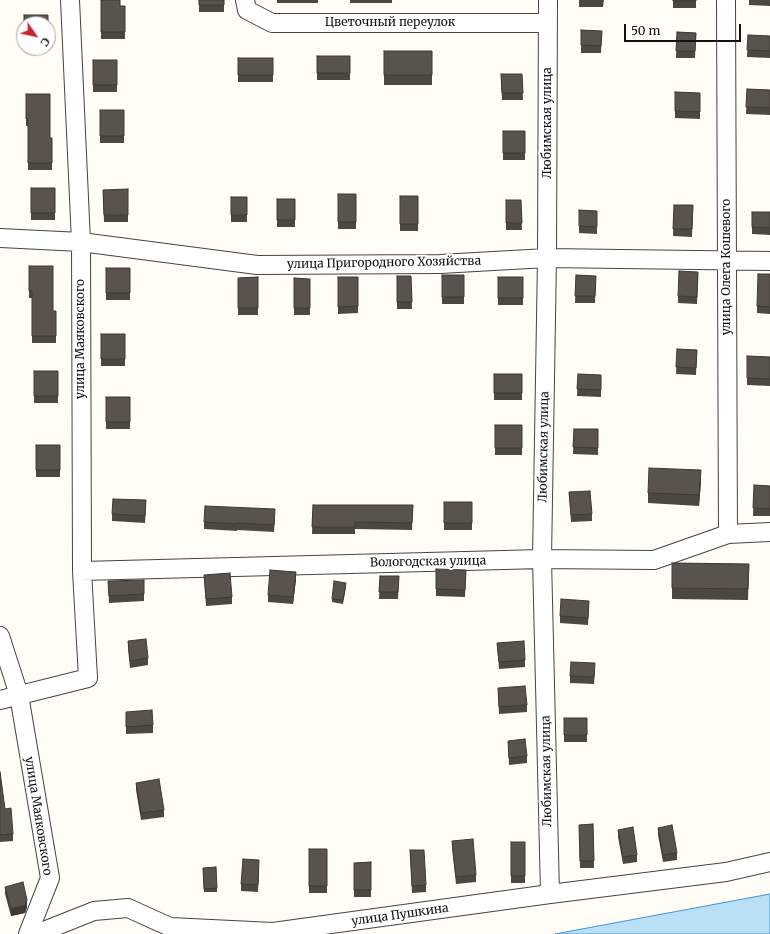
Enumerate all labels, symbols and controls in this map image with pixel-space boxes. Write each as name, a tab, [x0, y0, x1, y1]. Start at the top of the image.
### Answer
north arrow	[16, 16, 56, 56]
street label: Цветочный переулок	[325, 16, 455, 30]
scale bar	[626, 16, 743, 42]
text: 50 m	[631, 23, 660, 38]
text: С	[37, 35, 53, 49]
street label: Любимская улица	[541, 67, 555, 179]
street label: улица Олега Кошевого	[720, 199, 734, 335]
street label: улица Пригородного Хозяйства	[287, 254, 481, 272]
street label: улица Маяковского	[74, 279, 88, 399]
street label: Любимская улица	[536, 391, 552, 503]
street label: Вологодская улица	[370, 554, 486, 570]
street label: Любимская улица	[539, 715, 555, 827]
street label: улица Маяковского	[21, 756, 55, 876]
street label: улица Пушкина	[351, 901, 449, 929]

